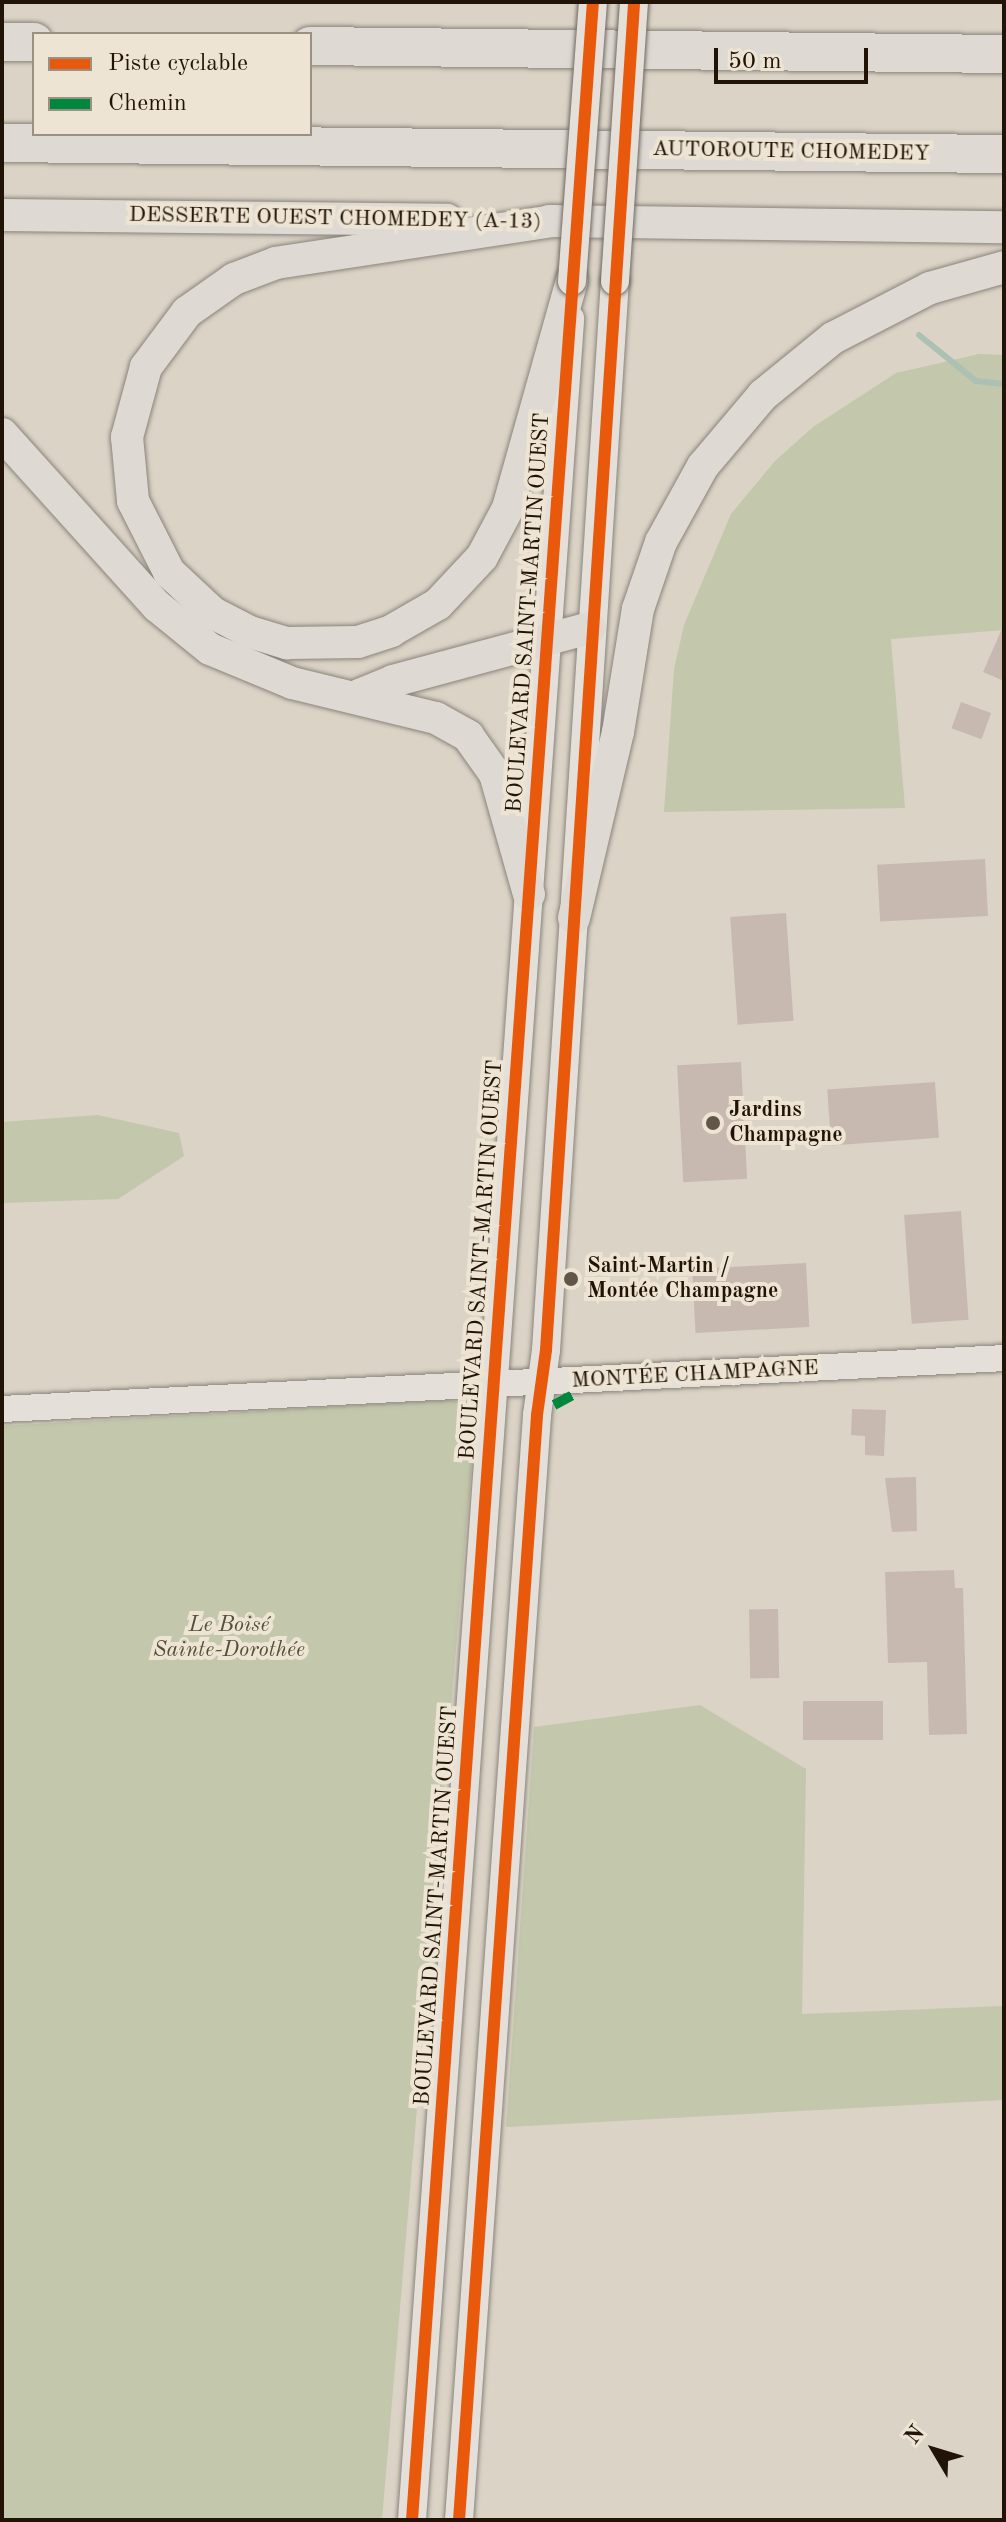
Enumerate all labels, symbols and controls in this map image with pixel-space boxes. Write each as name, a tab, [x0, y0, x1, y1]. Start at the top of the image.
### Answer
legend	[32, 32, 312, 136]
scale bar	[718, 32, 872, 82]
text: 50 m	[728, 50, 782, 74]
text: Piste cyclable	[108, 52, 248, 76]
text: Chemin	[108, 92, 187, 116]
street label: AUTOROUTE CHOMEDEY	[652, 136, 930, 168]
street label: DESSERTE OUEST CHOMEDEY (A-13)	[129, 202, 541, 236]
street label: BOULEVARD SAINT-MARTIN OUEST	[502, 412, 556, 814]
street label: BOULEVARD SAINT-MARTIN OUEST	[455, 1059, 509, 1461]
place label: Jardins Champagne	[729, 1097, 843, 1148]
marker: Jardins Champagne	[704, 1114, 722, 1132]
place label: Saint-Martin / Montée Champagne	[587, 1253, 778, 1304]
marker: Saint-Martin / Montée Champagne	[562, 1270, 580, 1288]
street label: MONTÉE CHAMPAGNE	[571, 1355, 819, 1395]
park label: Le Boisé Sainte-Dorothée	[153, 1612, 305, 1664]
street label: BOULEVARD SAINT-MARTIN OUEST	[410, 1705, 464, 2107]
north arrow	[894, 2410, 974, 2490]
text: N	[901, 2422, 929, 2449]

